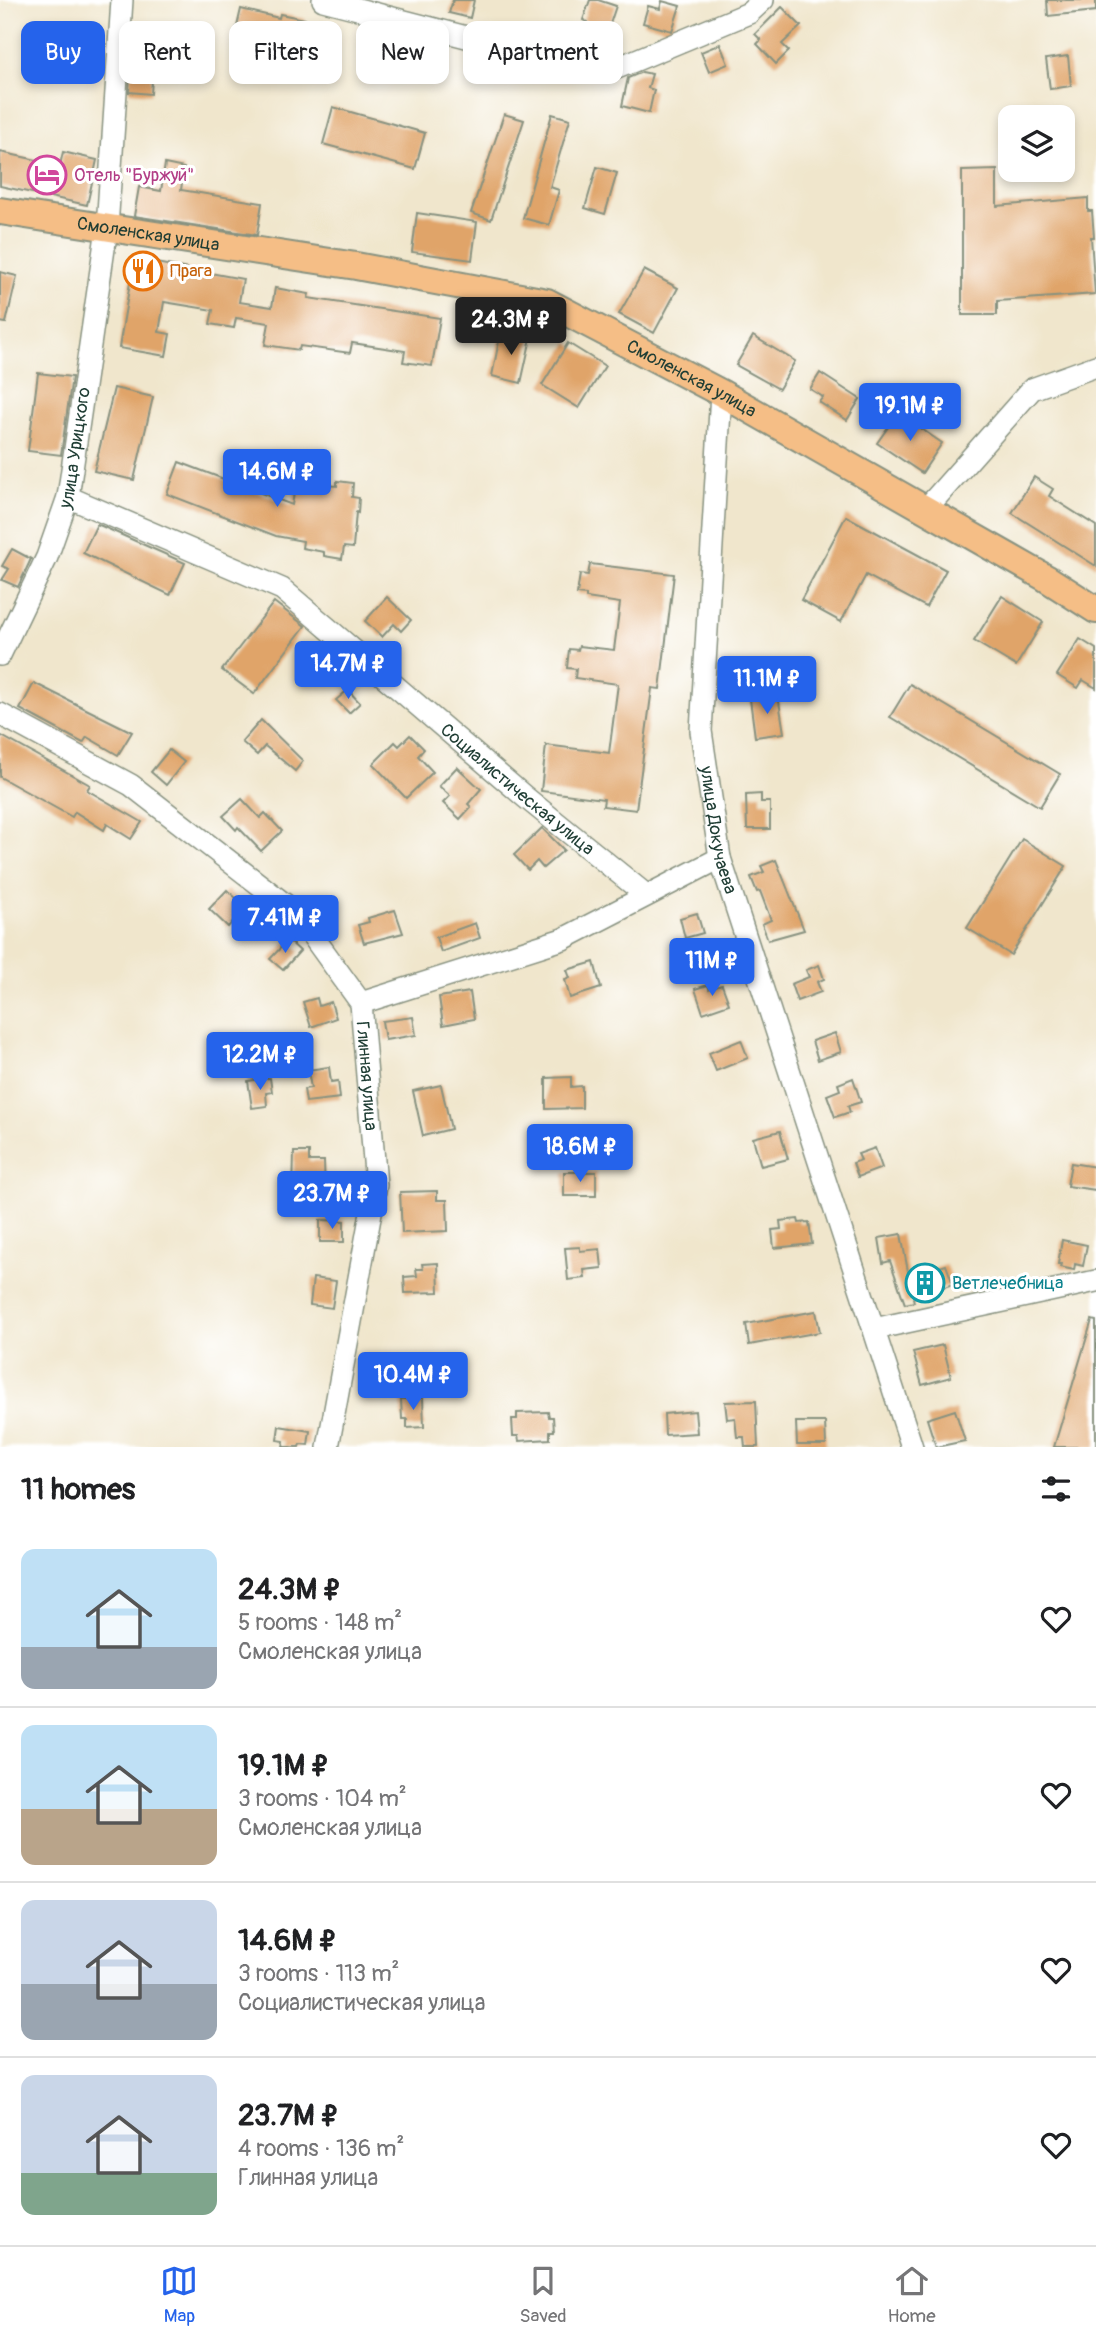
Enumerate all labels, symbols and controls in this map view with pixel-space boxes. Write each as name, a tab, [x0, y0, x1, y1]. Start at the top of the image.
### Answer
chip: Buy	[21, 21, 105, 84]
chip: Rent	[119, 21, 215, 84]
chip: Filters	[229, 21, 342, 84]
chip: New	[356, 21, 449, 84]
chip: Apartment	[463, 21, 623, 84]
map controls	[998, 105, 1075, 182]
button: layers	[998, 105, 1075, 182]
hotel icon: Отель "Буржуй"	[26, 154, 68, 196]
place label: Отель "Буржуй"	[74, 164, 194, 187]
street label: Смоленская улица	[75, 212, 221, 256]
restaurant icon: Прага	[122, 250, 164, 292]
place label: Прага	[170, 260, 212, 283]
pin: 24.3M ₽	[446, 298, 576, 357]
text: 24.3M ₽	[471, 305, 551, 334]
street label: Смоленская улица	[623, 334, 761, 422]
pin: 19.1M ₽	[845, 384, 975, 443]
street label: улица Урицкого	[53, 385, 95, 512]
text: 19.1M ₽	[875, 391, 945, 420]
pin: 14.6M ₽	[212, 449, 342, 509]
text: 14.6M ₽	[239, 457, 315, 486]
pin: 14.7M ₽	[283, 642, 413, 701]
text: 14.7M ₽	[311, 649, 385, 678]
pin: 11.1M ₽	[702, 656, 832, 716]
text: 11.1M ₽	[733, 664, 801, 693]
street label: Социалистическая улица	[436, 718, 599, 860]
street label: улица Докучаева	[695, 763, 742, 897]
pin: 7.41M ₽	[220, 895, 350, 955]
text: 7.41M ₽	[248, 903, 322, 932]
pin: 11M ₽	[663, 939, 761, 998]
text: 11M ₽	[685, 946, 739, 975]
street label: Глинная улица	[351, 1020, 383, 1131]
pin: 12.2M ₽	[195, 1032, 325, 1092]
text: 12.2M ₽	[222, 1040, 298, 1069]
pin: 18.6M ₽	[515, 1124, 645, 1184]
text: 18.6M ₽	[543, 1132, 617, 1161]
pin: 23.7M ₽	[267, 1172, 397, 1231]
text: 23.7M ₽	[293, 1179, 371, 1208]
building icon: Ветлечебница	[904, 1262, 946, 1304]
place label: Ветлечебница	[952, 1272, 1063, 1295]
pin: 10.4M ₽	[348, 1352, 478, 1412]
text: 10.4M ₽	[374, 1360, 452, 1389]
icon: filters	[1037, 1470, 1075, 1508]
text: 11 homes	[21, 1471, 135, 1508]
text: 24.3M ₽	[238, 1571, 342, 1608]
icon: home	[77, 1577, 161, 1661]
icon: heart	[1037, 1600, 1075, 1638]
text: 5 rooms · 148 m²	[238, 1608, 402, 1637]
text: Смоленская улица	[238, 1637, 422, 1666]
text: 19.1M ₽	[238, 1747, 330, 1784]
icon: home	[77, 1753, 161, 1837]
icon: heart	[1037, 1776, 1075, 1814]
text: 3 rooms · 104 m²	[238, 1784, 407, 1813]
text: Смоленская улица	[238, 1813, 422, 1842]
text: 14.6M ₽	[238, 1922, 337, 1959]
icon: home	[77, 1928, 161, 2012]
icon: heart	[1037, 1951, 1075, 1989]
text: 3 rooms · 113 m²	[238, 1959, 399, 1988]
text: Социалистическая улица	[238, 1988, 485, 2017]
text: 23.7M ₽	[238, 2097, 339, 2134]
icon: home	[77, 2103, 161, 2187]
icon: heart	[1037, 2126, 1075, 2164]
text: 4 rooms · 136 m²	[238, 2134, 404, 2163]
text: Глинная улица	[238, 2163, 378, 2192]
tab: Map	[160, 2262, 198, 2328]
tab: Saved	[519, 2262, 567, 2328]
tab: Home	[888, 2262, 936, 2328]

